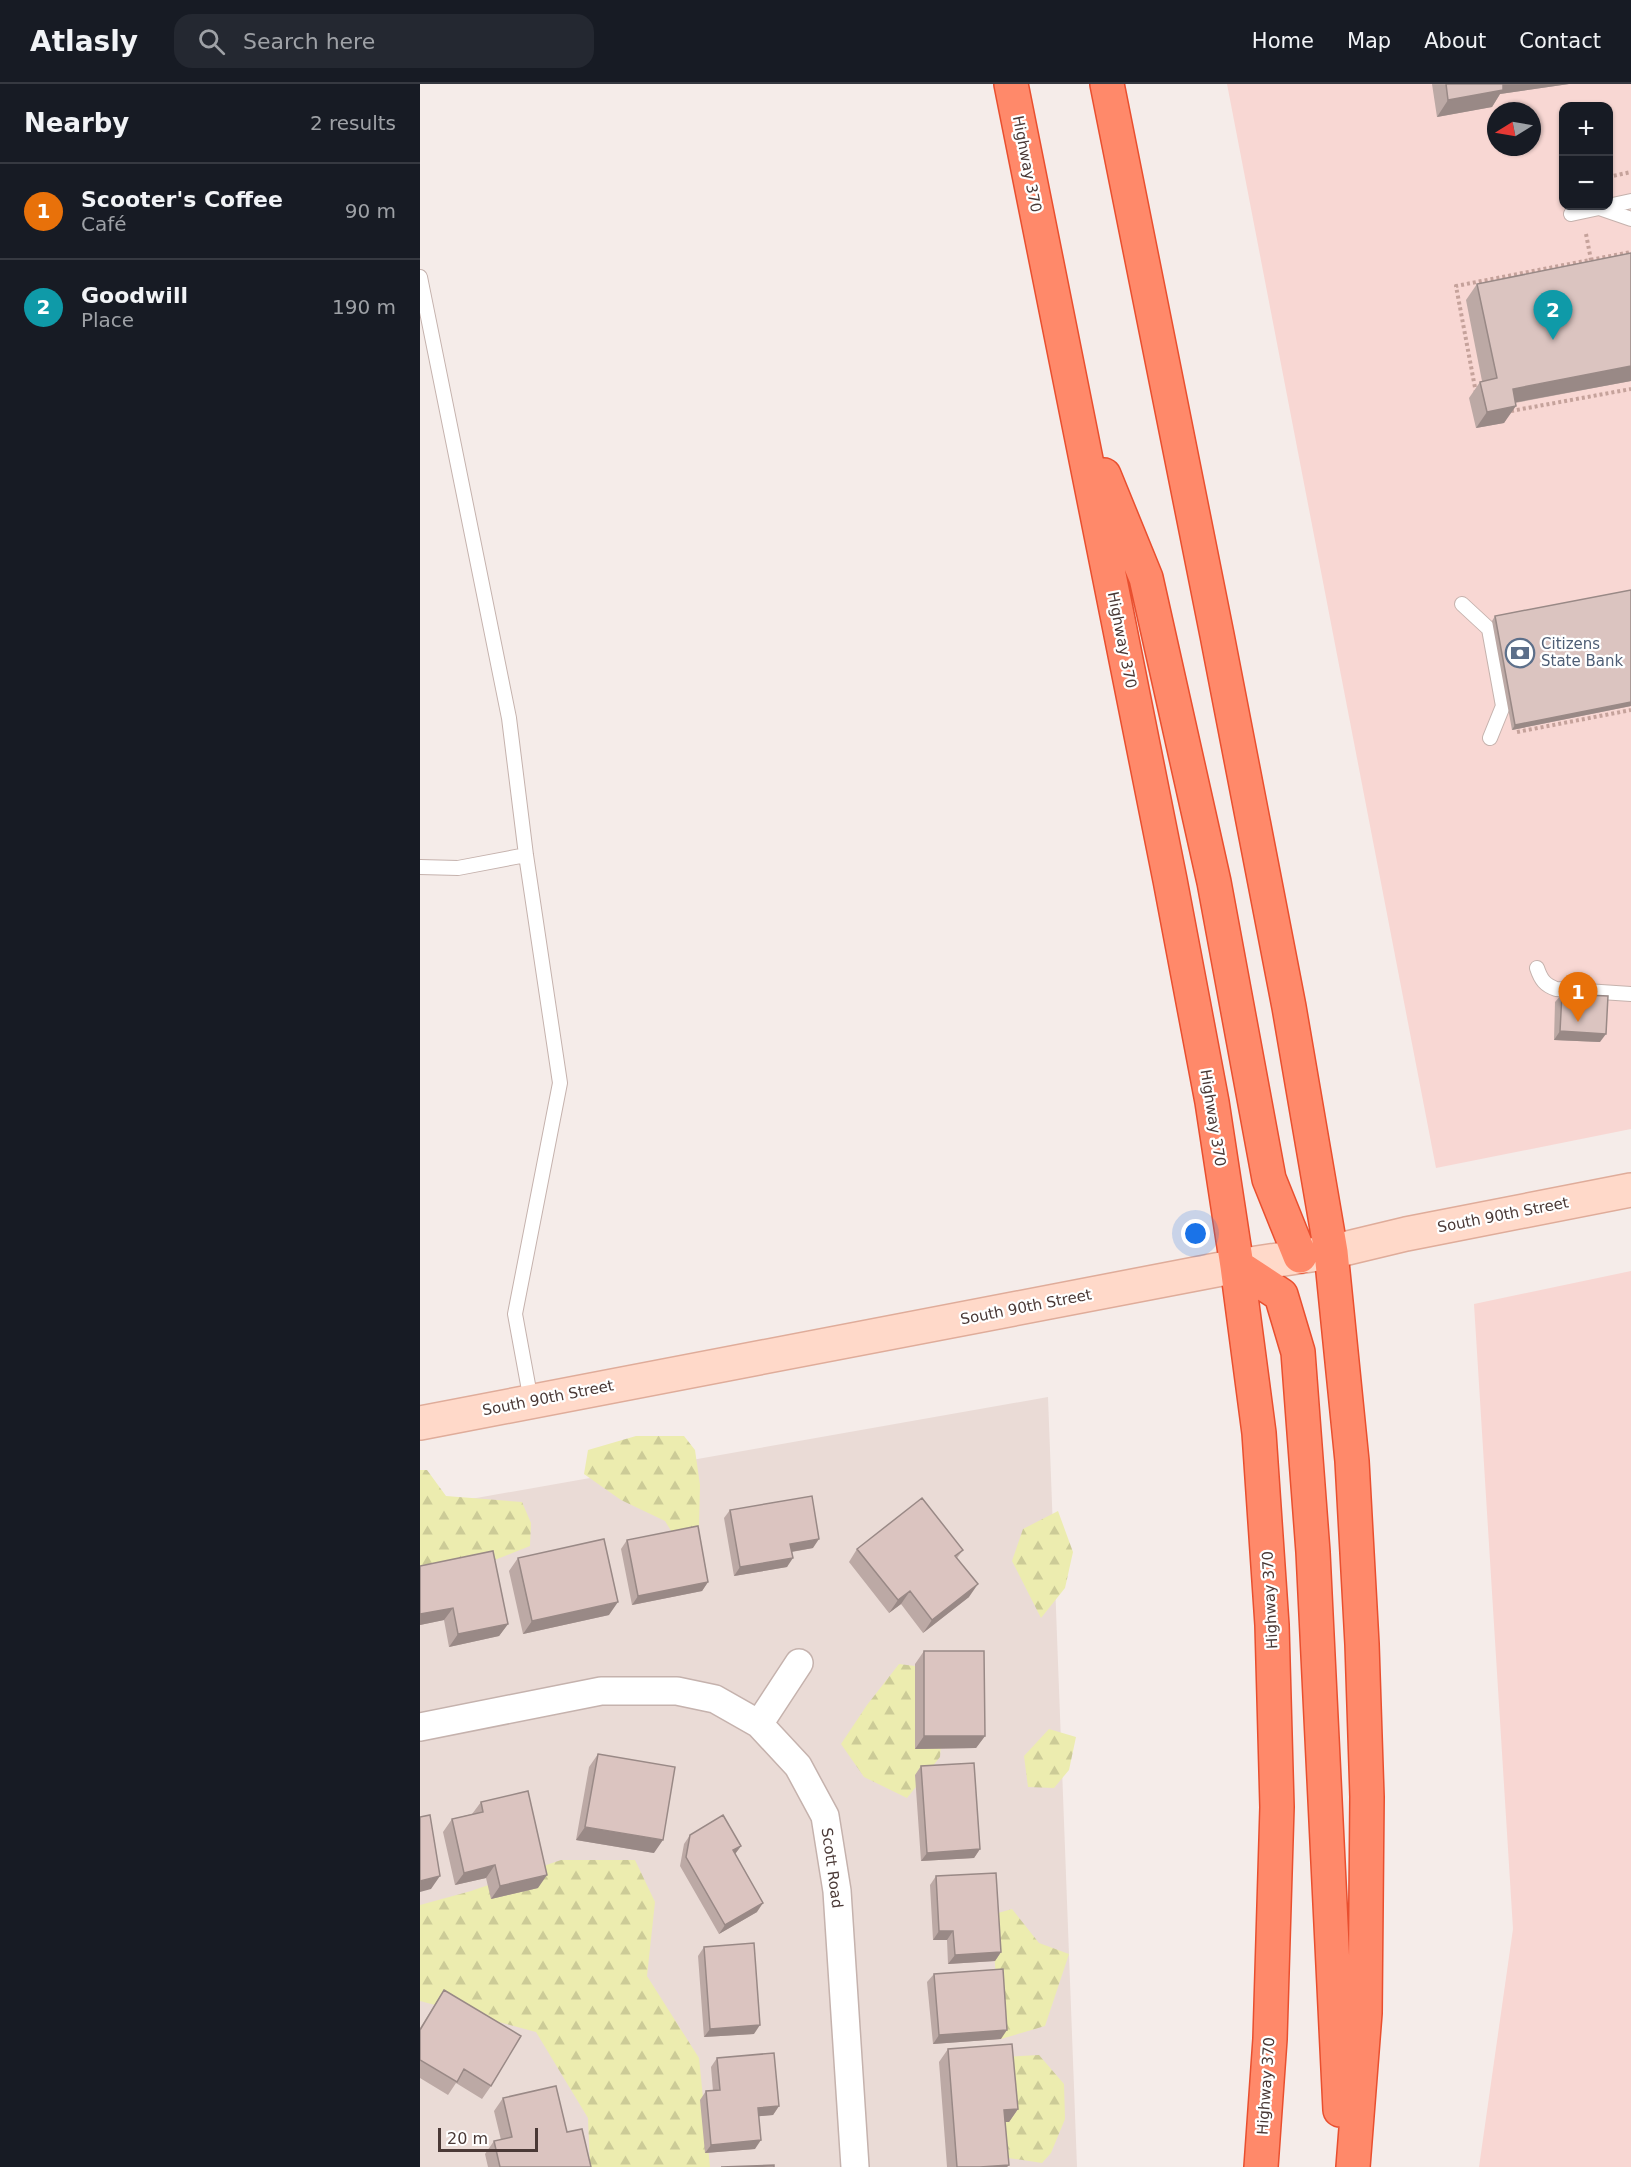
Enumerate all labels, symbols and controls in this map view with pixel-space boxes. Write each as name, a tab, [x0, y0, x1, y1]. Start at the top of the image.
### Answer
search box	[174, 14, 594, 68]
text: Atlasly	[30, 25, 138, 58]
icon: search	[195, 25, 228, 58]
text: Search here	[243, 29, 375, 54]
text: Home	[1252, 29, 1314, 53]
text: Map	[1347, 29, 1391, 53]
text: About	[1424, 29, 1486, 53]
text: Contact	[1519, 29, 1601, 53]
north arrow	[1487, 102, 1541, 156]
map controls	[1559, 102, 1613, 210]
button: +	[1559, 102, 1613, 156]
text: Nearby	[24, 108, 129, 138]
text: 2 results	[310, 111, 396, 135]
street label: Highway 370	[1009, 114, 1045, 214]
button: −	[1559, 156, 1613, 210]
text: Scooter's Coffee	[81, 187, 283, 212]
text: 1	[37, 199, 50, 223]
text: 90 m	[345, 199, 396, 223]
text: Café	[81, 212, 127, 236]
text: Goodwill	[81, 283, 188, 308]
pin: 2	[1534, 290, 1572, 340]
text: 2	[37, 295, 50, 319]
text: 190 m	[332, 295, 396, 319]
text: Place	[81, 308, 134, 332]
street label: Highway 370	[1104, 590, 1140, 690]
place label: Citizens State Bank	[1541, 635, 1623, 670]
bank icon: Citizens State Bank	[1504, 637, 1536, 669]
pin: 1	[1558, 972, 1598, 1022]
street label: Highway 370	[1196, 1068, 1230, 1168]
street label: South 90th Street	[1436, 1193, 1570, 1237]
your location	[1181, 1219, 1210, 1248]
street label: South 90th Street	[959, 1285, 1093, 1329]
street label: South 90th Street	[481, 1376, 615, 1420]
street label: Highway 370	[1258, 1550, 1282, 1650]
street label: Scott Road	[817, 1827, 847, 1909]
street label: Highway 370	[1254, 2036, 1278, 2136]
scale bar	[438, 2125, 538, 2152]
text: 20 m	[447, 2129, 488, 2148]

